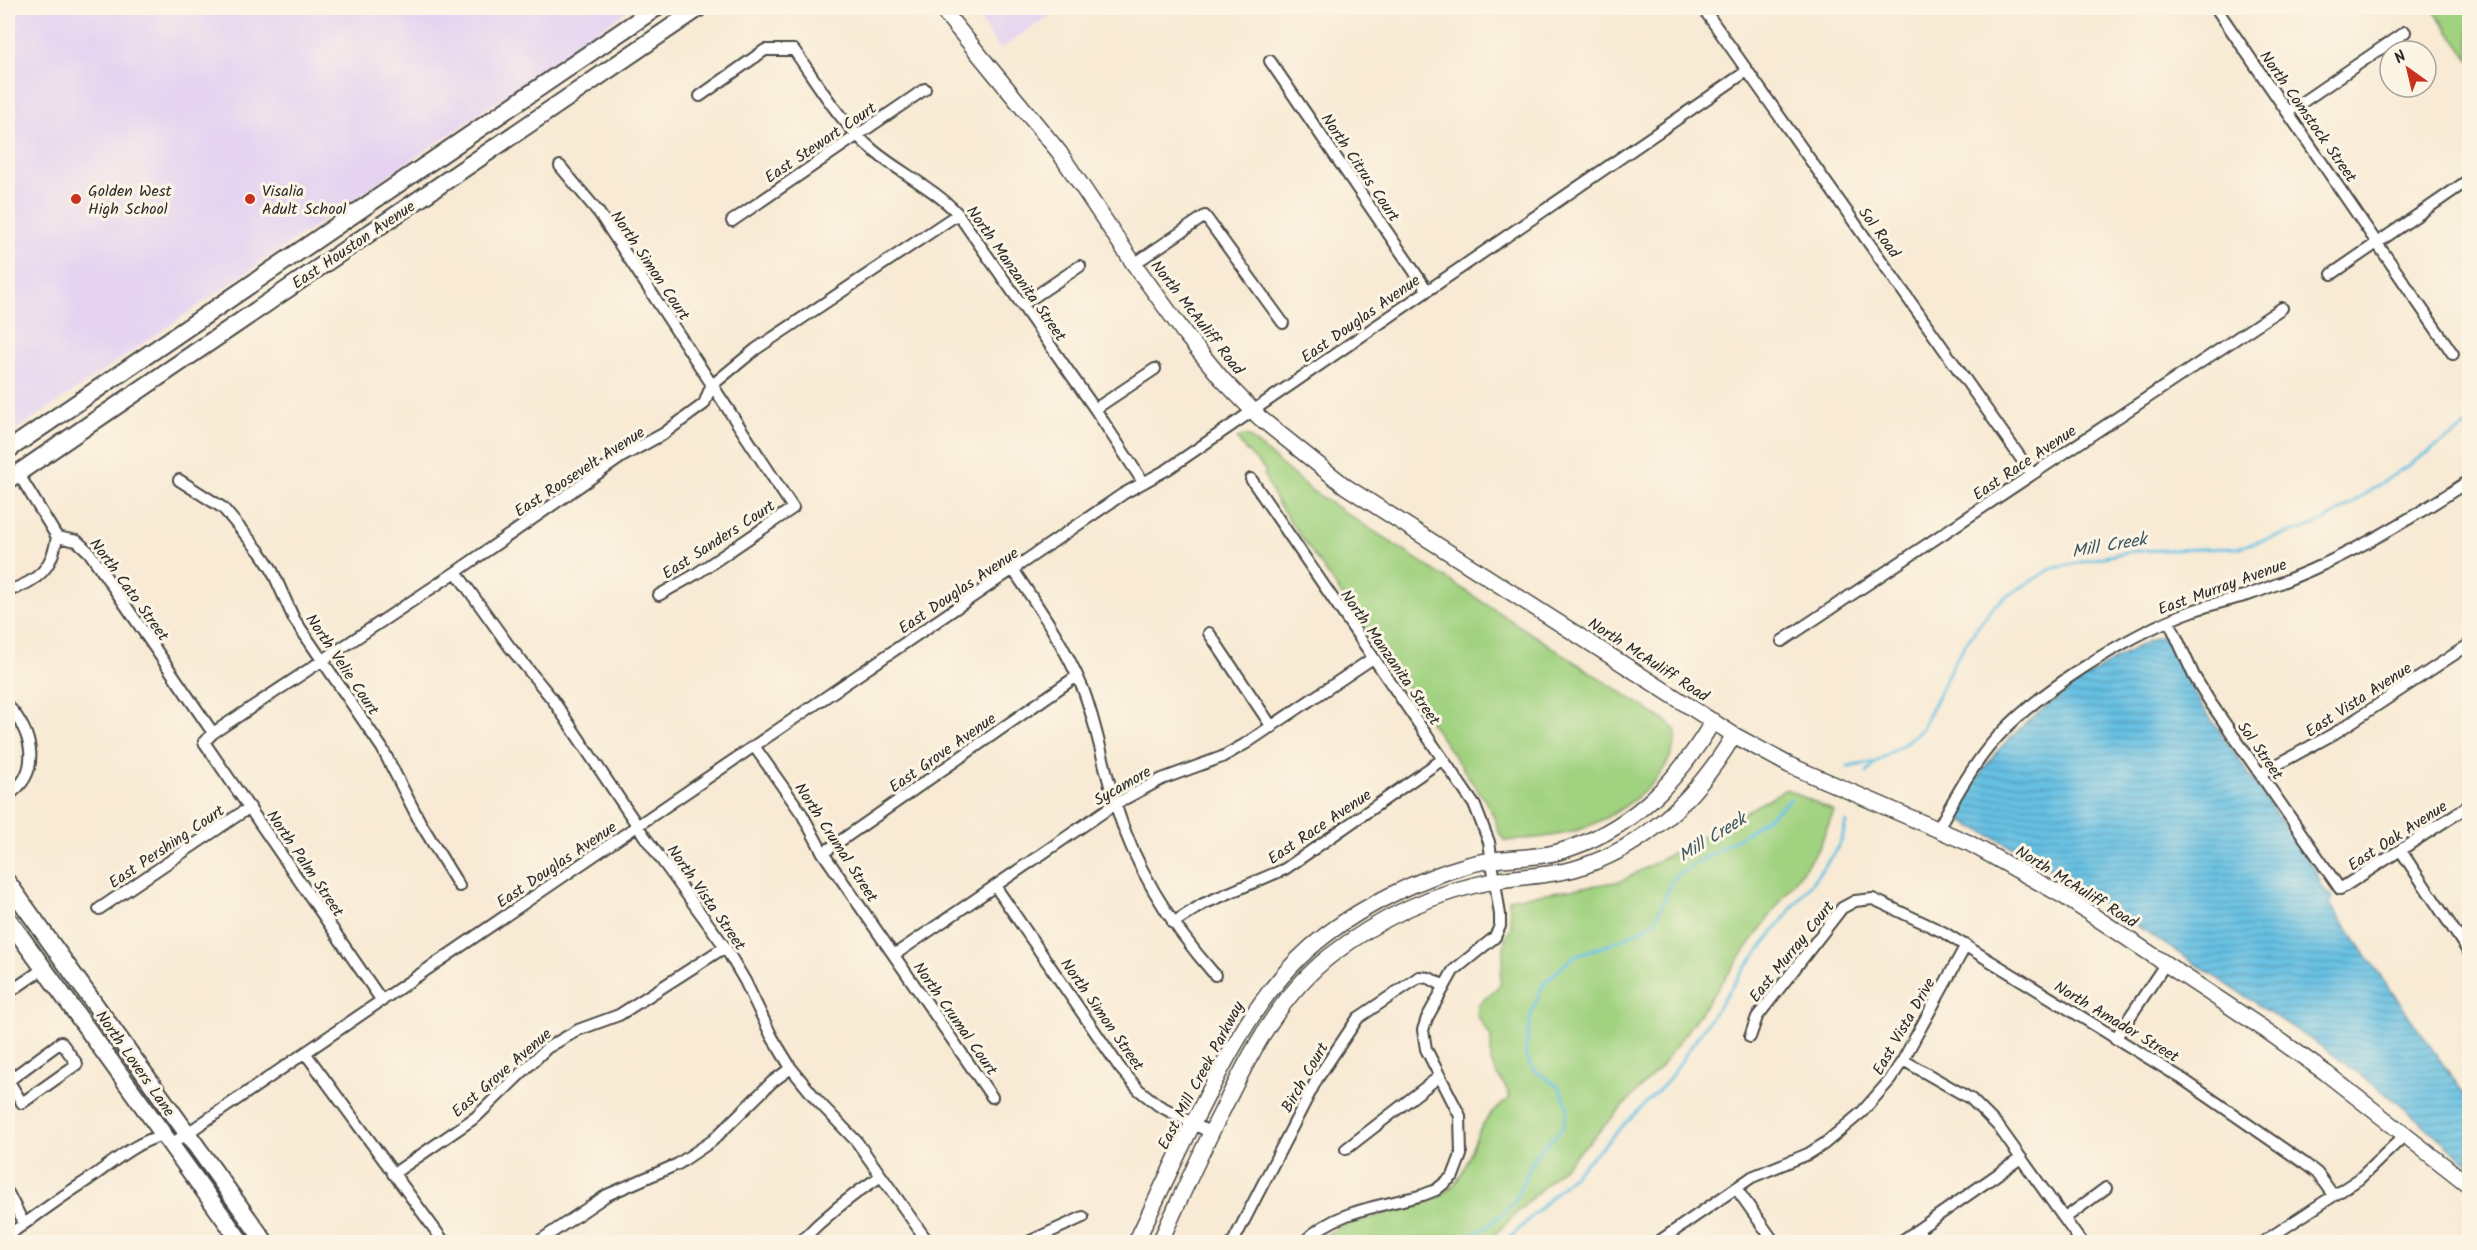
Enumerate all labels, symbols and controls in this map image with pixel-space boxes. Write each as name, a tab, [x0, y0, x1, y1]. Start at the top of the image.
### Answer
north arrow	[2378, 39, 2438, 99]
text: N	[2389, 45, 2412, 71]
street label: North Comstock Street	[2253, 46, 2363, 189]
street label: East Stewart Court	[760, 96, 883, 190]
street label: North Citrus Court	[1314, 108, 1406, 228]
place label: Golden West High School	[88, 179, 173, 222]
place label: Visalia Adult School	[262, 179, 347, 222]
marker: Golden West High School	[69, 192, 83, 206]
marker: Visalia Adult School	[243, 192, 257, 206]
street label: East Houston Avenue	[287, 195, 421, 296]
street label: North Manzanita Street	[959, 201, 1073, 348]
street label: Sol Road	[1852, 202, 1907, 265]
street label: North Simon Court	[604, 206, 696, 326]
street label: North McAuliff Road	[1144, 255, 1250, 382]
street label: East Douglas Avenue	[1296, 269, 1426, 370]
street label: East Race Avenue	[1968, 419, 2082, 507]
street label: East Roosevelt Avenue	[509, 420, 650, 524]
street label: East Sanders Court	[657, 494, 781, 586]
water label: Mill Creek	[2069, 525, 2152, 567]
street label: North Cato Street	[83, 533, 175, 647]
street label: East Douglas Avenue	[893, 541, 1024, 641]
street label: East Murray Avenue	[2154, 552, 2291, 622]
street label: North Manzanita Street	[1333, 585, 1447, 732]
street label: North Velie Court	[299, 609, 385, 721]
street label: North McAuliff Road	[1583, 612, 1715, 709]
street label: East Vista Avenue	[2301, 656, 2417, 744]
street label: East Grove Avenue	[884, 707, 1002, 800]
street label: Sol Street	[2230, 716, 2290, 786]
street label: Sycamore	[1089, 760, 1156, 813]
street label: North Crumal Street	[788, 778, 884, 908]
street label: East Race Avenue	[1263, 783, 1377, 871]
street label: East Oak Avenue	[2343, 795, 2453, 878]
street label: East Pershing Court	[104, 799, 231, 895]
street label: North Palm Street	[260, 805, 350, 923]
water label: Mill Creek	[1673, 805, 1755, 871]
street label: East Douglas Avenue	[491, 815, 622, 915]
street label: North Vista Street	[660, 840, 752, 957]
street label: North McAuliff Road	[2010, 840, 2143, 936]
street label: East Murray Court	[1743, 895, 1842, 1008]
street label: North Simon Street	[1054, 953, 1150, 1077]
street label: North Crumal Court	[906, 957, 1004, 1081]
street label: East Vista Drive	[1866, 973, 1942, 1080]
street label: North Amador Street	[2049, 975, 2184, 1070]
street label: East Mill Creek Parkway	[1152, 997, 1251, 1154]
street label: North Lovers Lane	[89, 1005, 181, 1122]
street label: East Grove Avenue	[446, 1022, 558, 1124]
street label: Birch Court	[1275, 1037, 1336, 1118]

